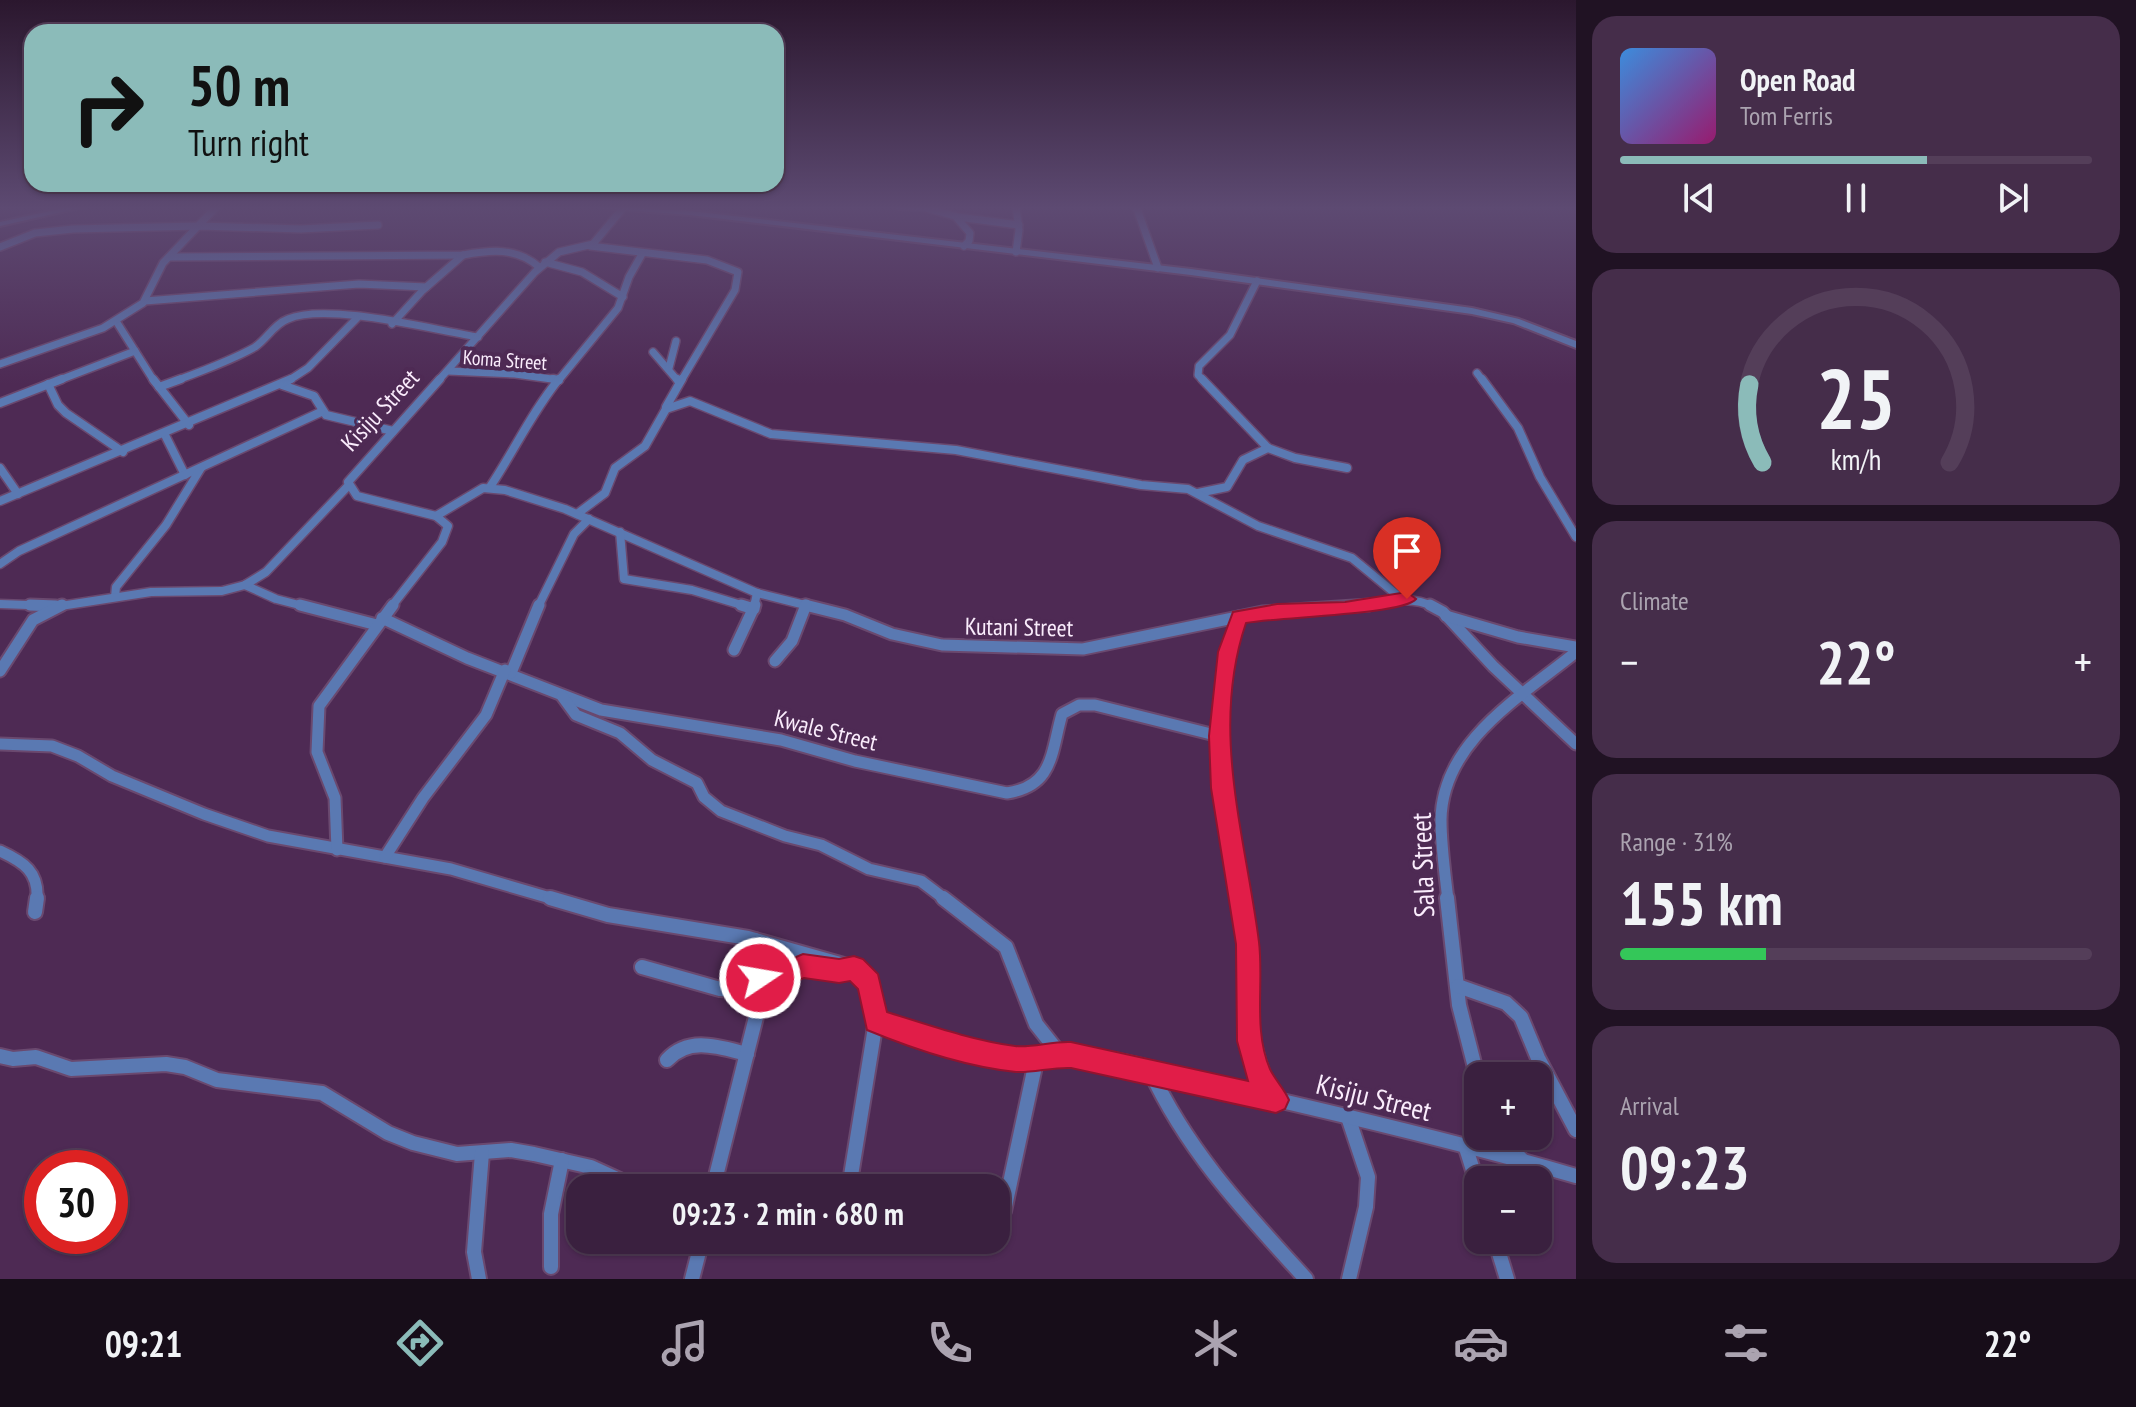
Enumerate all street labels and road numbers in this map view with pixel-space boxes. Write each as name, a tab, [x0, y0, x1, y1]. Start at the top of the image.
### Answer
street label: Koma Street	[462, 344, 548, 376]
street label: Kisiju Street	[334, 362, 426, 457]
street label: Kutani Street	[965, 611, 1074, 643]
street label: Kwale Street	[771, 702, 881, 758]
street label: Sala Street	[1402, 812, 1442, 918]
street label: Kisiju Street	[1313, 1065, 1436, 1129]

